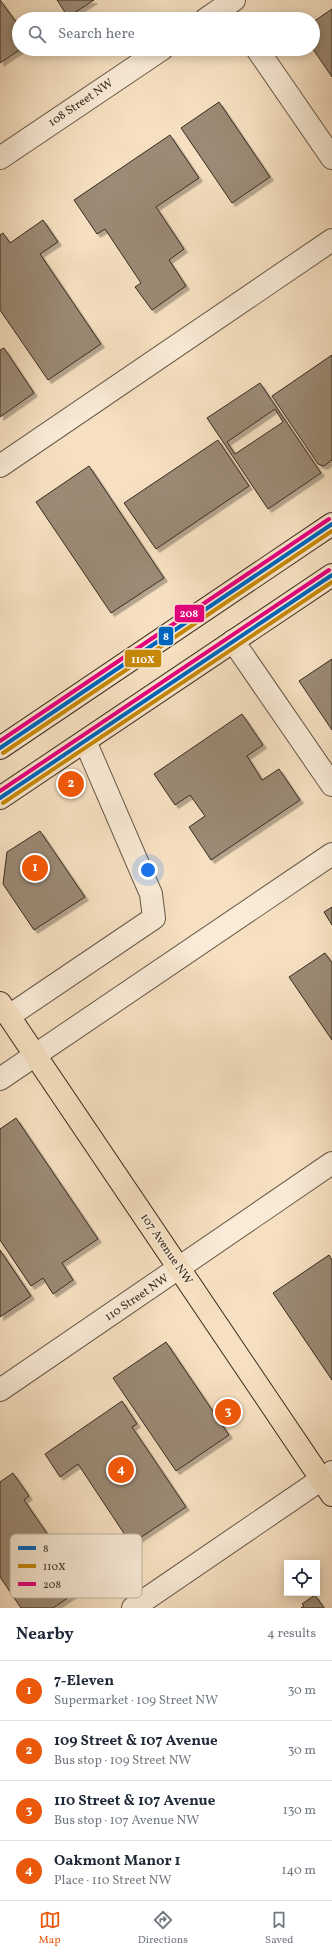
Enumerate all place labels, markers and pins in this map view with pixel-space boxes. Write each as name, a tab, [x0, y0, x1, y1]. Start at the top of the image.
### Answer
pin: 2	[58, 769, 84, 799]
pin: 1	[22, 853, 48, 883]
pin: 3	[215, 1397, 241, 1427]
pin: 4	[108, 1455, 134, 1485]

